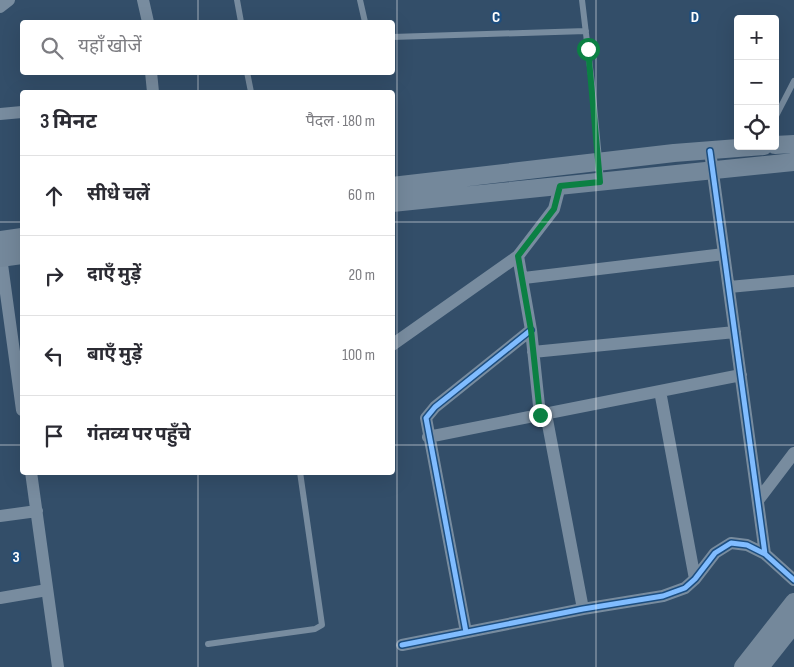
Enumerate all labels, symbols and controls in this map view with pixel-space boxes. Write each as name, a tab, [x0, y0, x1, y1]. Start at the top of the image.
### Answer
text: C	[492, 8, 500, 27]
text: D	[691, 8, 699, 27]
map controls	[734, 15, 779, 150]
button: +	[734, 15, 779, 60]
search box	[20, 20, 395, 75]
icon: search	[38, 34, 66, 62]
text: यहाँ खोजें	[78, 35, 142, 58]
route start	[577, 38, 600, 61]
button: −	[734, 60, 779, 105]
button: locate	[734, 105, 779, 150]
text: 3 मिनट	[40, 109, 97, 134]
text: पैदल · 180 m	[306, 112, 375, 131]
icon: ahead	[40, 182, 68, 210]
text: सीधे चलें	[87, 183, 150, 206]
text: 60 m	[348, 186, 375, 205]
icon: right	[40, 262, 68, 290]
text: दाएँ मुड़ें	[87, 263, 141, 286]
text: 20 m	[348, 266, 375, 285]
icon: left	[40, 342, 68, 370]
text: बाएँ मुड़ें	[87, 343, 142, 366]
text: 100 m	[342, 346, 375, 365]
route end	[529, 404, 552, 427]
icon: arrive	[40, 422, 68, 450]
text: गंतव्य पर पहुँचे	[87, 423, 191, 446]
text: 3	[12, 548, 20, 567]

